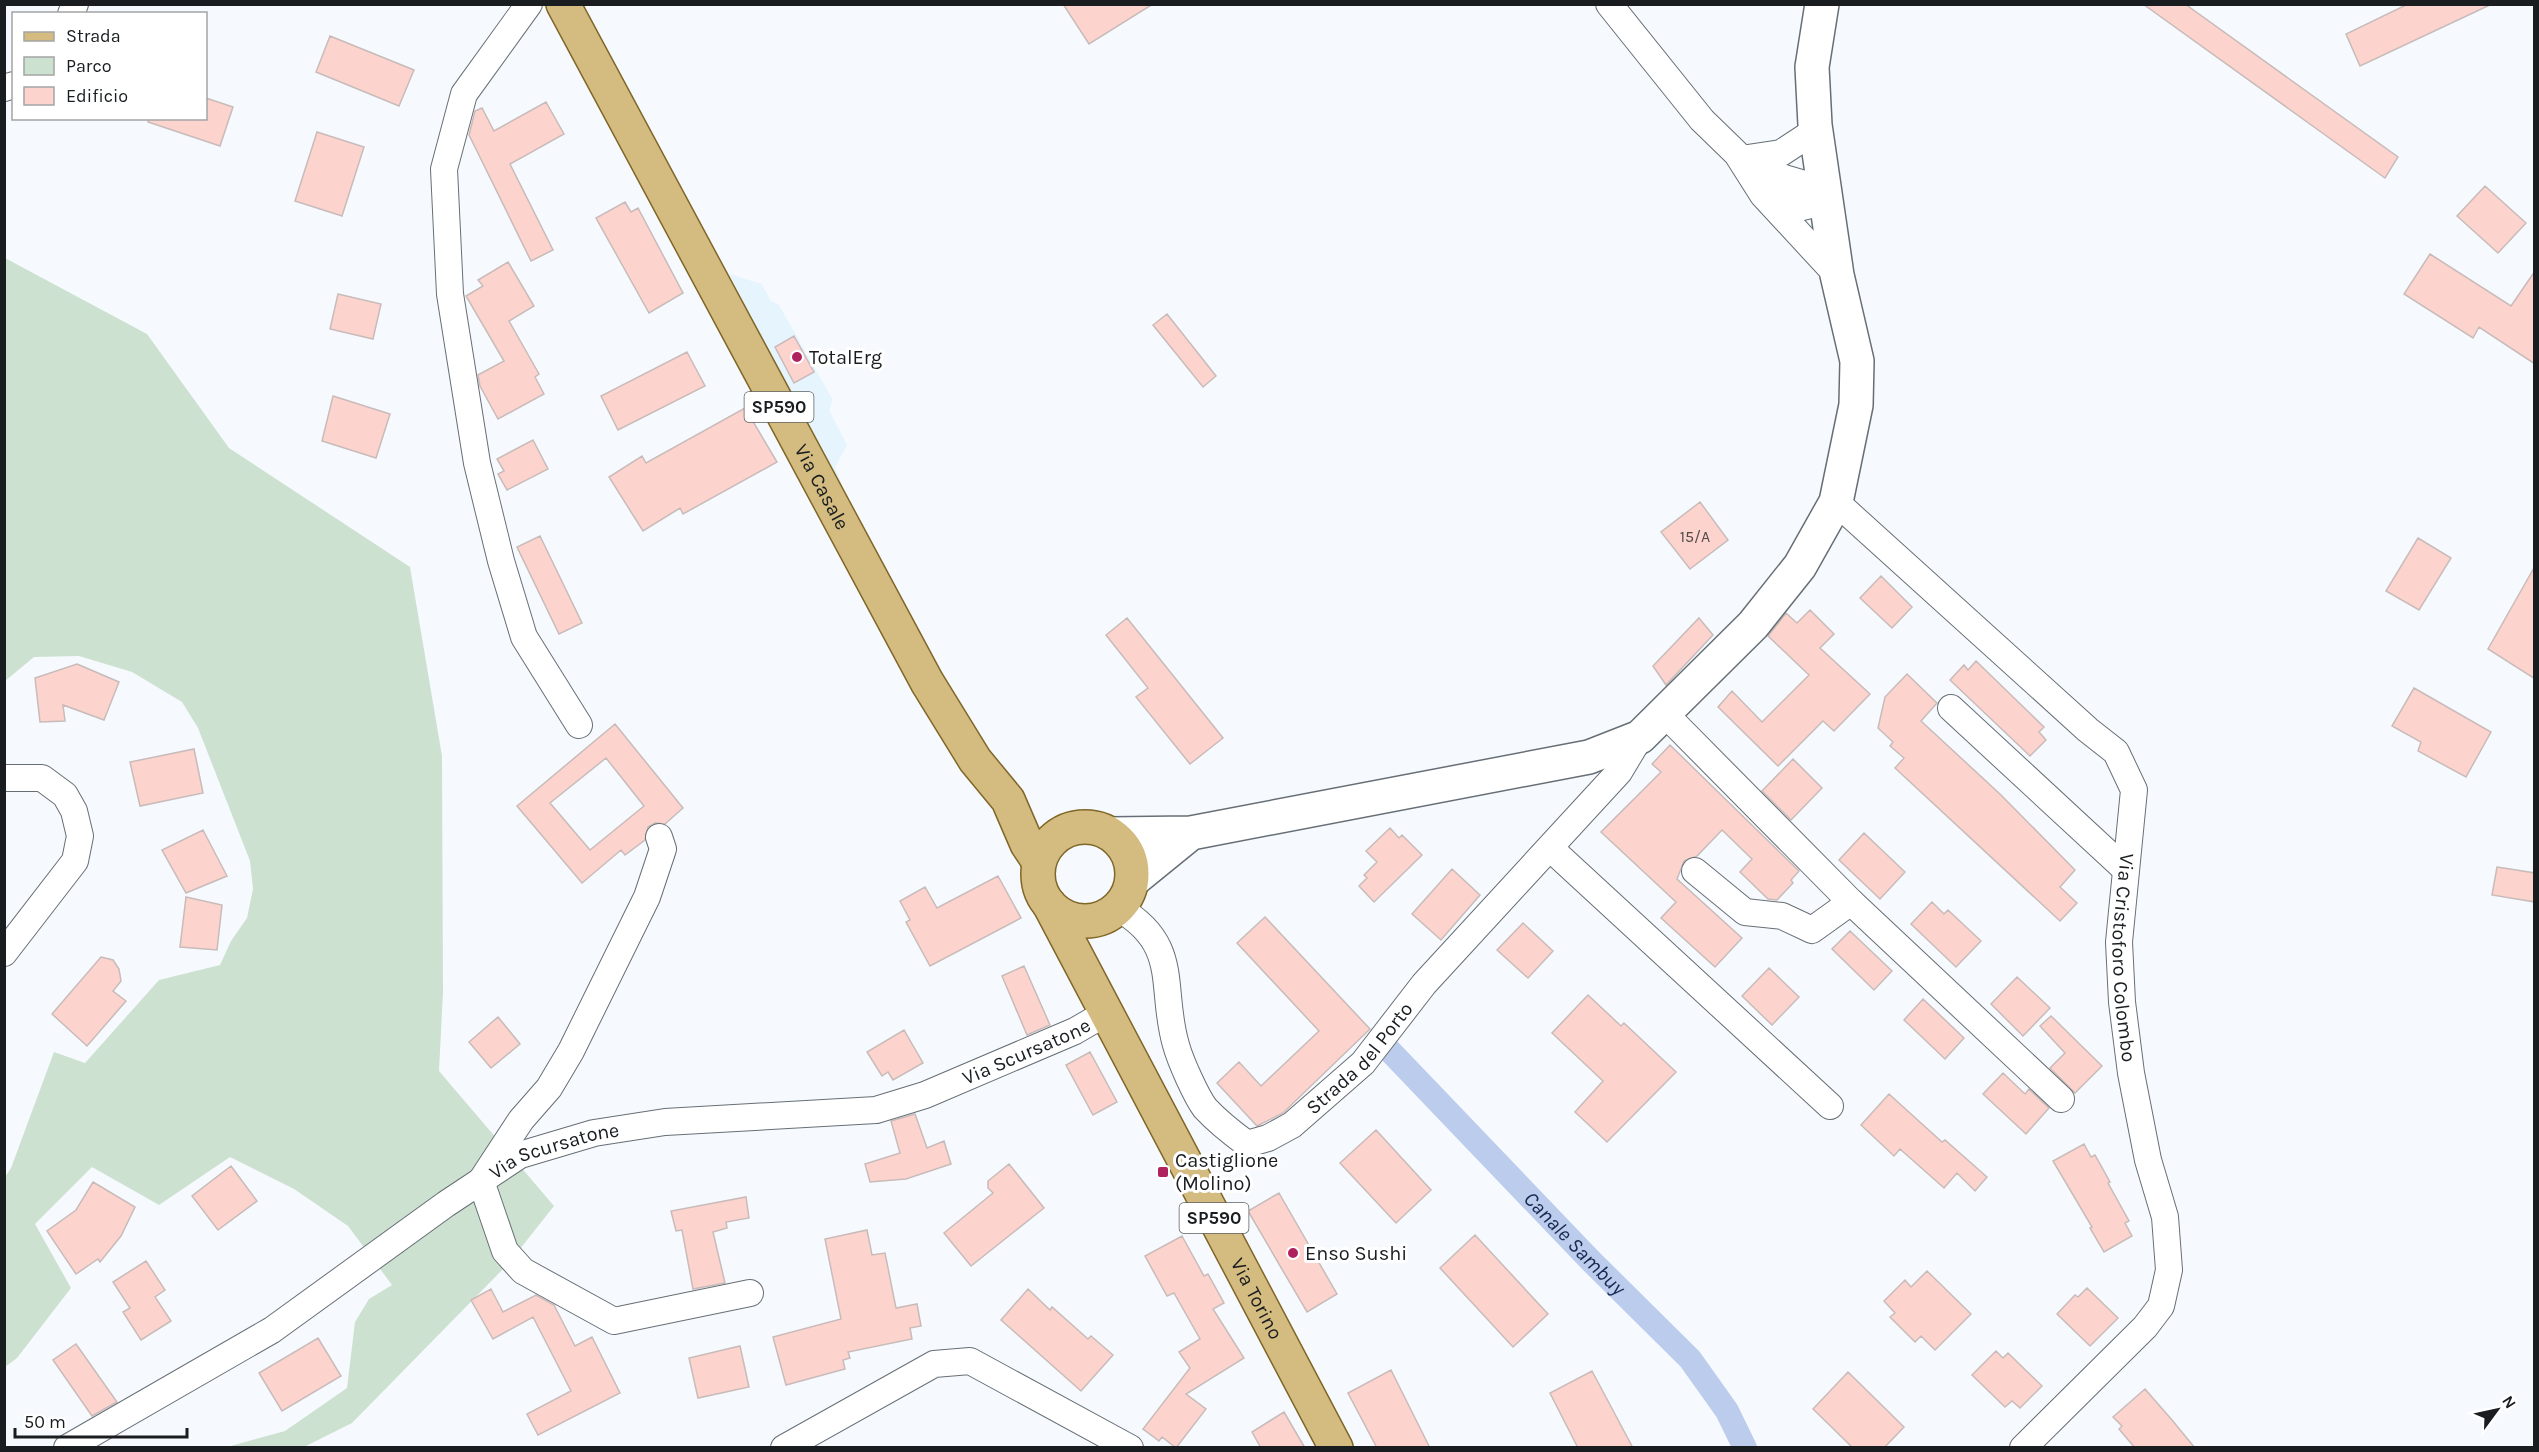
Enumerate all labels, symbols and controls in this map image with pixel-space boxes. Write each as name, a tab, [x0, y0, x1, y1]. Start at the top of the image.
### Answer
legend	[12, 12, 207, 120]
text: Strada	[66, 25, 121, 47]
text: Parco	[66, 55, 112, 77]
text: Edificio	[66, 85, 128, 107]
place label: TotalErg	[809, 346, 882, 369]
marker: TotalErg	[790, 350, 804, 364]
road number: SP590	[744, 392, 814, 422]
street label: Via Casale	[789, 440, 854, 534]
house number: 15/A	[1680, 527, 1710, 546]
street label: Via Cristoforo Colombo	[2107, 852, 2141, 1063]
street label: Strada del Porto	[1302, 998, 1418, 1119]
street label: Via Scursatone	[959, 1014, 1095, 1090]
street label: Via Scursatone	[485, 1118, 621, 1184]
place label: Castiglione (Molino)	[1175, 1149, 1278, 1195]
marker: Castiglione (Molino)	[1156, 1165, 1170, 1179]
water label: Canale Sambuy	[1519, 1187, 1631, 1301]
road number: SP590	[1180, 1203, 1248, 1233]
place label: Enso Sushi	[1305, 1242, 1407, 1265]
marker: Enso Sushi	[1286, 1246, 1300, 1260]
street label: Via Torino	[1226, 1254, 1288, 1343]
north arrow	[2467, 1380, 2527, 1440]
text: N	[2498, 1392, 2520, 1412]
scale bar	[15, 1401, 188, 1439]
text: 50 m	[24, 1411, 66, 1433]

